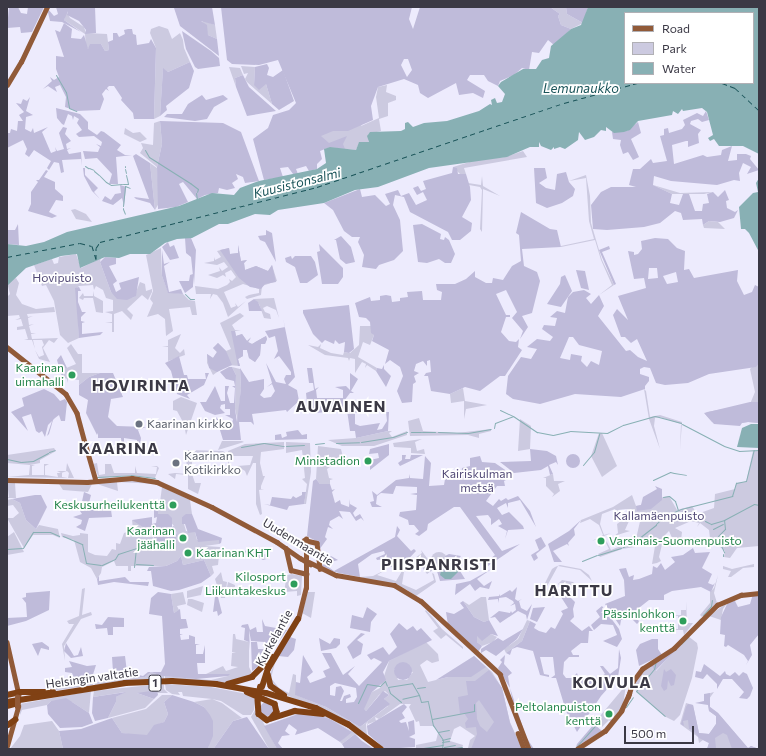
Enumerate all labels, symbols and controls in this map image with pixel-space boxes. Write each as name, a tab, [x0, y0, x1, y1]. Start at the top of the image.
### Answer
legend	[624, 12, 754, 84]
text: Road	[662, 21, 690, 35]
text: Park	[662, 41, 687, 55]
text: Water	[662, 61, 696, 75]
water label: Lemunaukko	[543, 80, 619, 96]
water label: Kuusistonsalmi	[252, 165, 342, 201]
park label: Hovipuisto	[32, 271, 92, 285]
place label: Kaarinan uimahalli	[15, 361, 64, 389]
marker: Kaarinan uimahalli	[67, 370, 77, 380]
district label: HOVIRINTA	[92, 375, 190, 395]
district label: AUVAINEN	[296, 396, 386, 416]
place label: Kaarinan kirkko	[147, 417, 232, 431]
marker: Kaarinan kirkko	[134, 419, 144, 429]
district label: KAARINA	[79, 438, 159, 458]
place label: Kaarinan Kotikirkko	[184, 449, 241, 477]
place label: Ministadion	[295, 454, 360, 468]
marker: Ministadion	[363, 456, 373, 466]
marker: Kaarinan Kotikirkko	[171, 458, 181, 468]
park label: Kairiskulman metsä	[442, 467, 512, 495]
place label: Keskusurheilukenttä	[54, 498, 165, 512]
marker: Keskusurheilukenttä	[168, 500, 178, 510]
park label: Kallamäenpuisto	[614, 509, 704, 523]
street label: Uudenmaantie	[260, 515, 336, 569]
place label: Kaarinan jäähalli	[126, 524, 175, 552]
marker: Kaarinan jäähalli	[178, 533, 188, 543]
place label: Varsinais-Suomenpuisto	[609, 534, 742, 548]
marker: Varsinais-Suomenpuisto	[596, 536, 606, 546]
place label: Kaarinan KHT	[196, 546, 272, 560]
marker: Kaarinan KHT	[183, 548, 193, 558]
district label: PIISPANRISTI	[381, 554, 497, 574]
place label: Kilosport Liikuntakeskus	[205, 570, 286, 598]
marker: Kilosport Liikuntakeskus	[289, 579, 299, 589]
district label: HARITTU	[535, 580, 613, 600]
street label: Kurkelantie	[253, 607, 295, 669]
place label: Pässinlohkon kenttä	[603, 607, 675, 635]
marker: Pässinlohkon kenttä	[678, 616, 688, 626]
street label: Helsingin valtatie	[45, 664, 139, 692]
district label: KOIVULA	[572, 672, 652, 692]
road number: 1	[148, 674, 162, 692]
place label: Peltolanpuiston kenttä	[515, 700, 601, 728]
marker: Peltolanpuiston kenttä	[604, 709, 614, 719]
scale bar	[626, 718, 696, 744]
text: 500 m	[631, 726, 666, 740]

